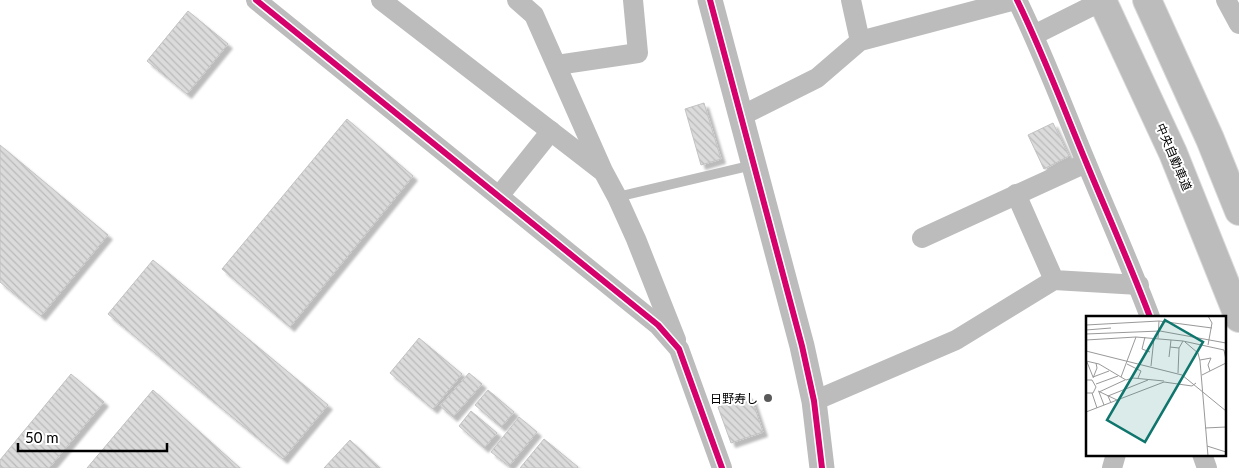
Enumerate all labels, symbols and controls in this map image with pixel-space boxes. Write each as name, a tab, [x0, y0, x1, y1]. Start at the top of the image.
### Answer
street label: 中央自動車道	[1153, 121, 1195, 193]
inset map	[1086, 316, 1226, 456]
place label: 日野寿し	[710, 391, 758, 406]
marker: 日野寿し	[762, 392, 774, 404]
scale bar	[18, 420, 166, 452]
text: 50 m	[25, 428, 59, 446]

